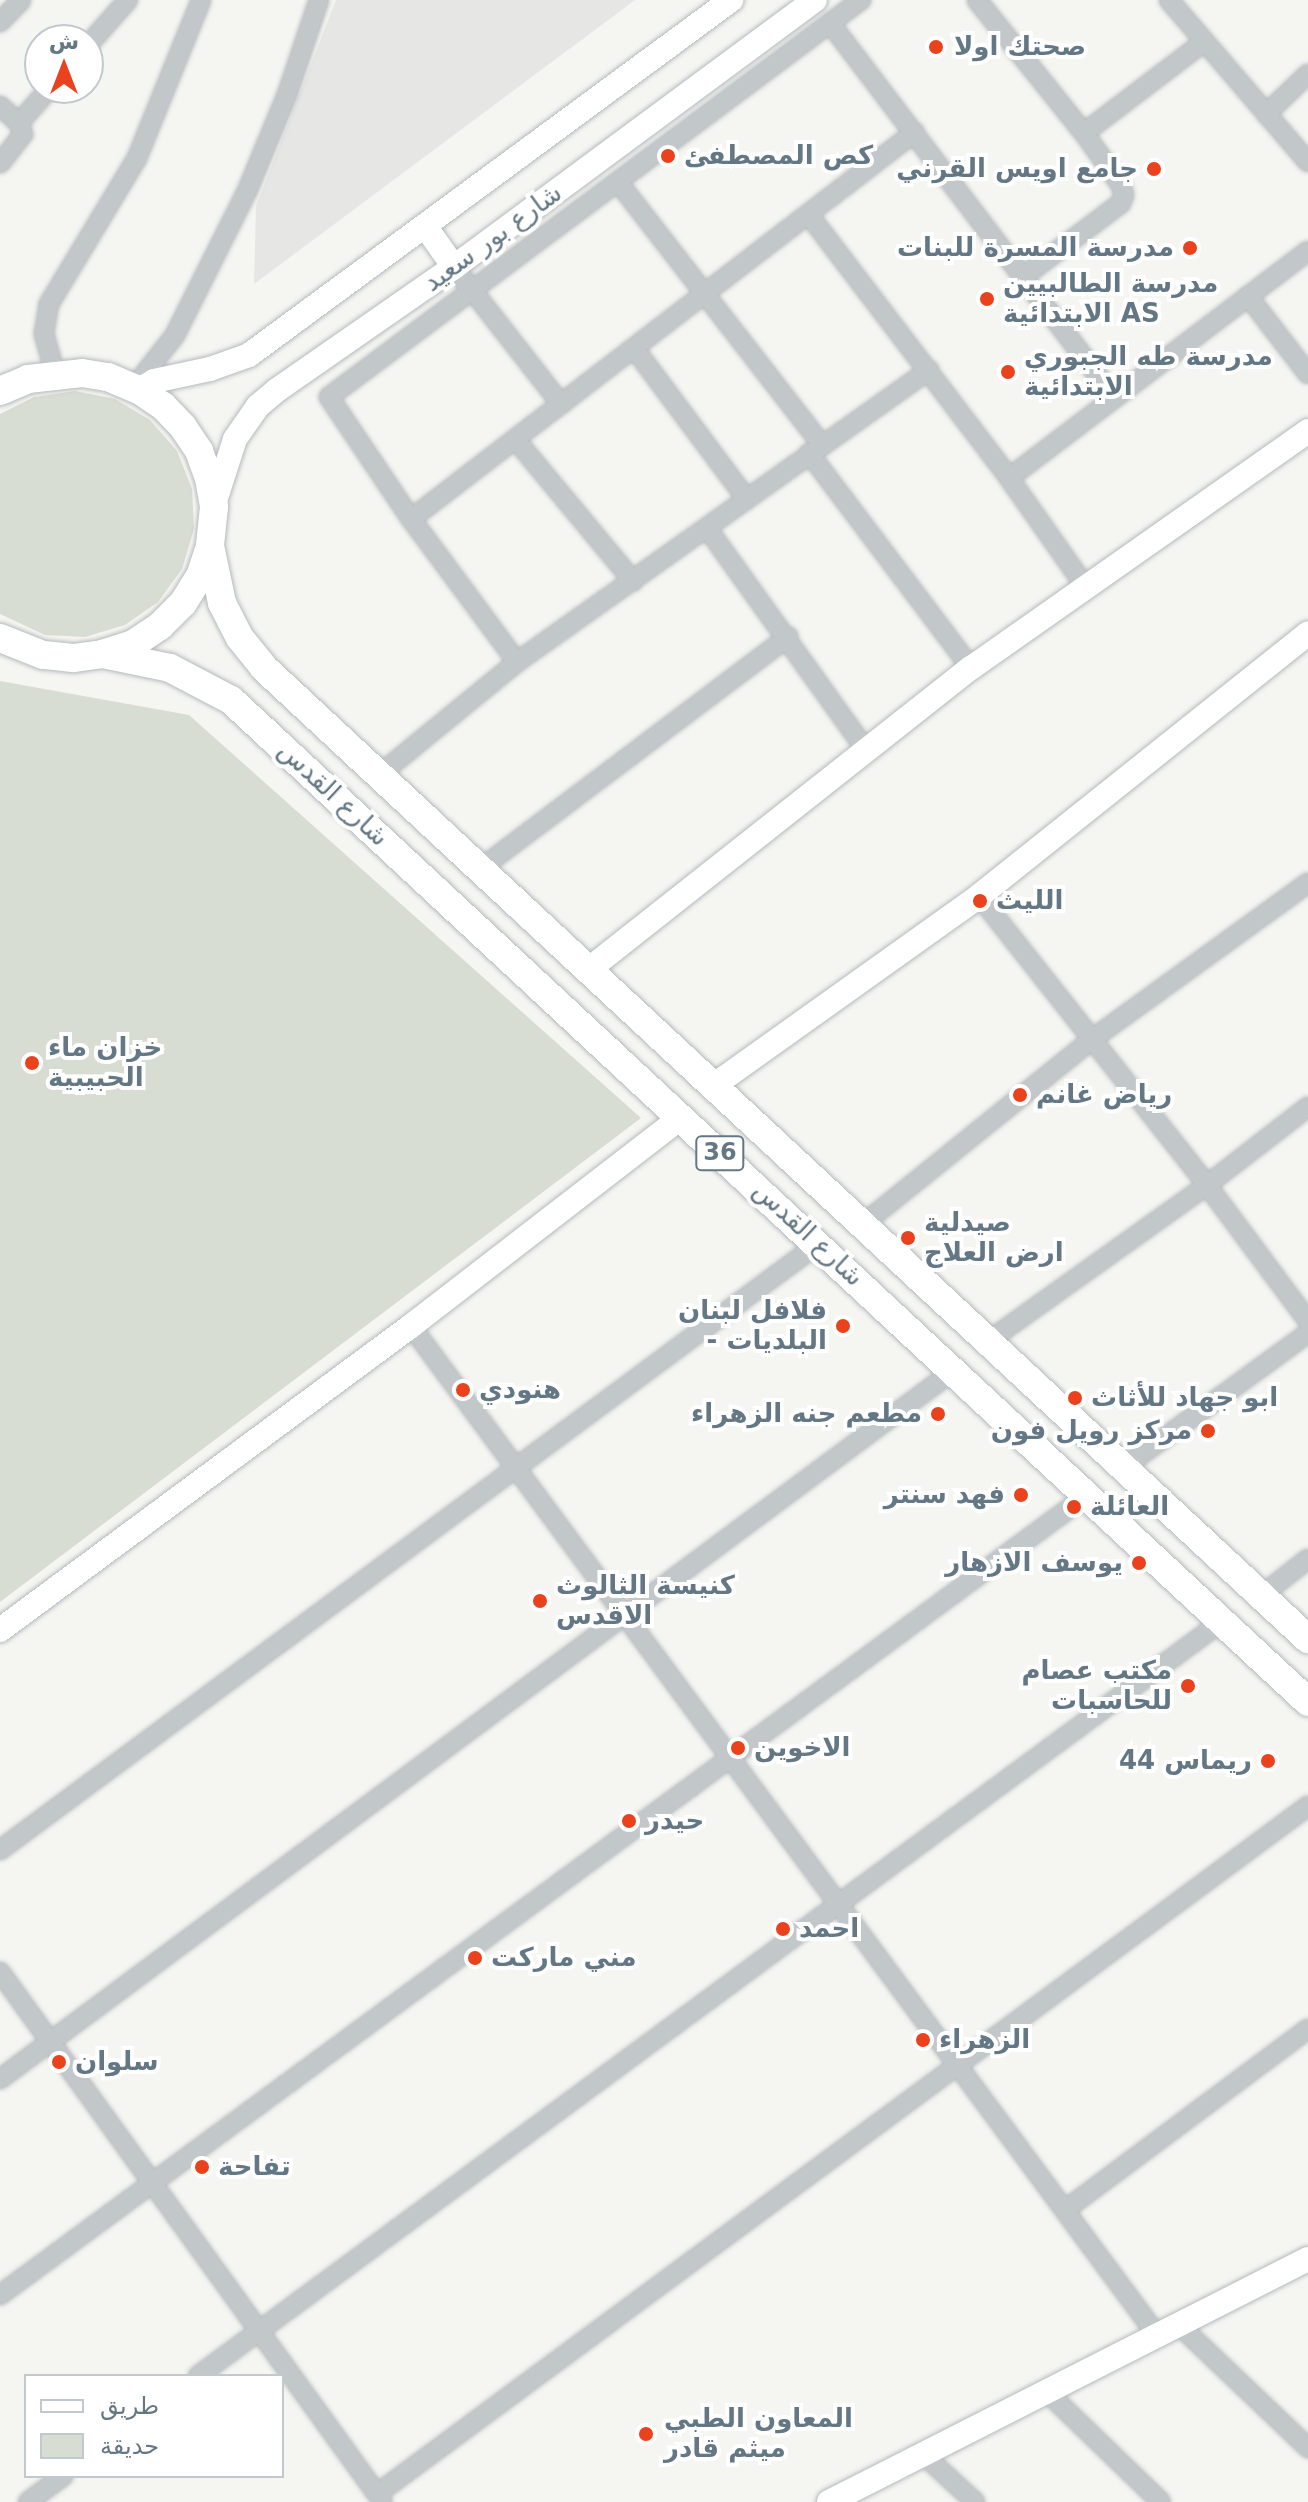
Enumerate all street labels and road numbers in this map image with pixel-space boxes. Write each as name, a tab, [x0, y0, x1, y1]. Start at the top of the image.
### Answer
street label: شارع بور سعيد	[418, 177, 568, 299]
street label: شارع القدس	[271, 735, 395, 853]
road number: 36	[694, 1133, 746, 1173]
street label: شارع القدس	[746, 1175, 870, 1293]

